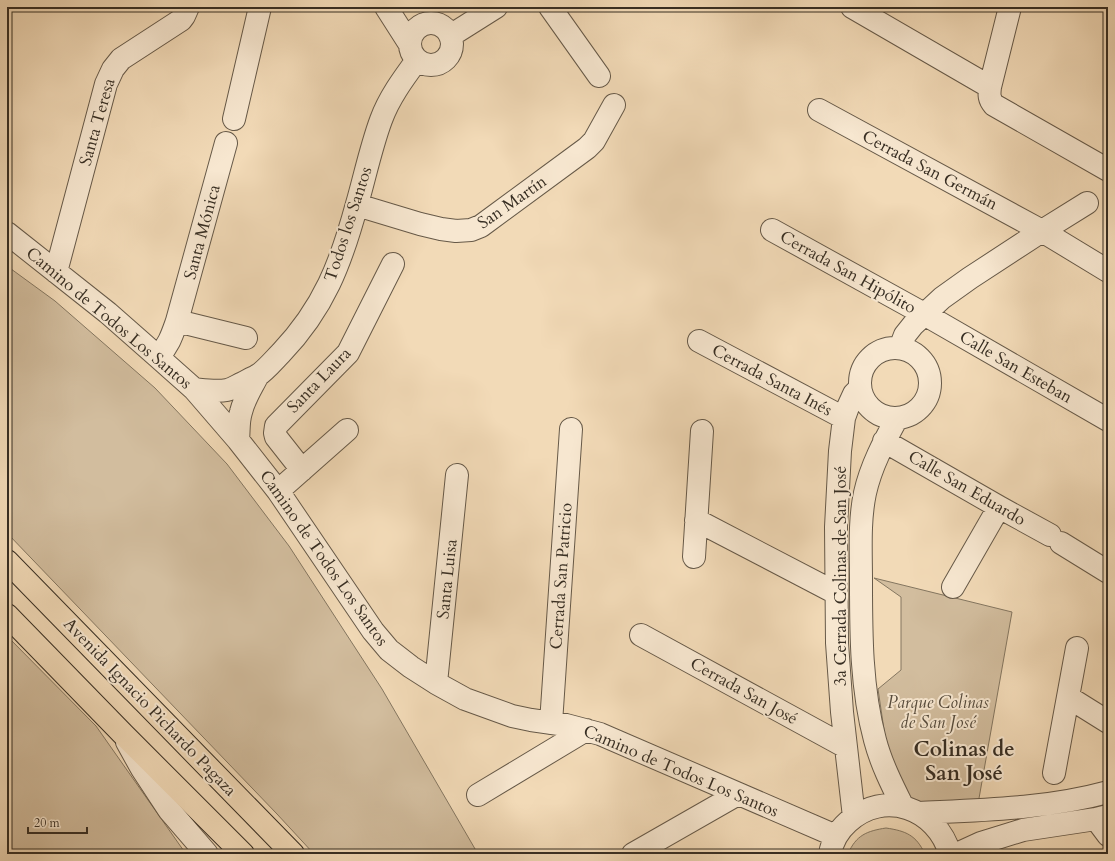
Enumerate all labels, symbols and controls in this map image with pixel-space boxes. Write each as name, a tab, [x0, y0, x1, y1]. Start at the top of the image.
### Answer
street label: Santa Teresa	[74, 75, 121, 168]
street label: Cerrada San Germán	[858, 125, 1002, 216]
street label: Todos los Santos	[319, 163, 378, 284]
street label: San Martín	[473, 170, 551, 234]
street label: Santa Mónica	[178, 181, 226, 282]
street label: Cerrada San Hipólito	[776, 225, 920, 319]
street label: Camino de Todos Los Santos	[21, 242, 197, 394]
street label: Calle San Esteban	[955, 325, 1077, 409]
street label: Cerrada Santa Inés	[708, 339, 836, 422]
street label: Santa Laura	[282, 342, 357, 418]
street label: Calle San Eduardo	[904, 445, 1030, 531]
street label: Camino de Todos Los Santos	[254, 465, 394, 651]
street label: 3a Cerrada Colinas de San José	[829, 466, 852, 686]
street label: Cerrada San Patricio	[544, 502, 578, 650]
street label: Santa Luisa	[431, 537, 463, 620]
street label: Avenida Ignacio Pichardo Pagaza	[58, 613, 242, 802]
street label: Cerrada San José	[686, 652, 802, 730]
park label: Parque Colinas de San José	[887, 691, 989, 734]
street label: Camino de Todos Los Santos	[580, 719, 782, 823]
district label: Colinas de San José	[913, 735, 1015, 788]
scale bar	[28, 809, 87, 835]
text: 20 m	[34, 815, 61, 831]

